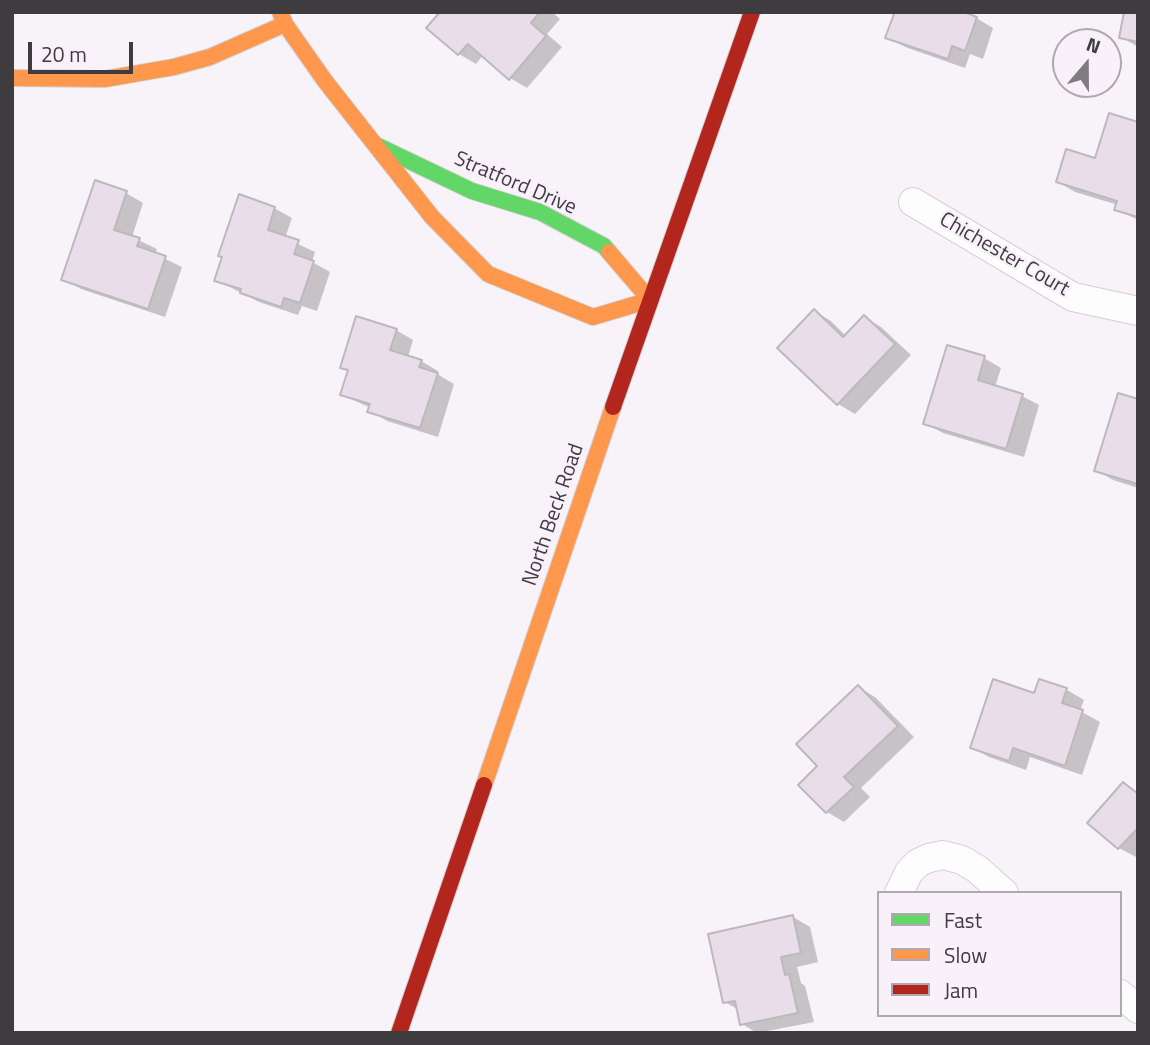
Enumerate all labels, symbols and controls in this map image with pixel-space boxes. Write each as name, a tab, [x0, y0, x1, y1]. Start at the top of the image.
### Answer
scale bar	[32, 28, 136, 72]
north arrow	[1052, 28, 1122, 98]
text: N	[1083, 29, 1105, 61]
text: 20 m	[41, 38, 87, 70]
street label: Stratford Drive	[450, 147, 580, 221]
street label: Chichester Court	[934, 208, 1074, 302]
street label: North Beck Road	[518, 441, 590, 589]
legend	[877, 891, 1122, 1017]
text: Fast	[944, 904, 982, 936]
text: Slow	[944, 939, 987, 971]
text: Jam	[944, 974, 978, 1006]

